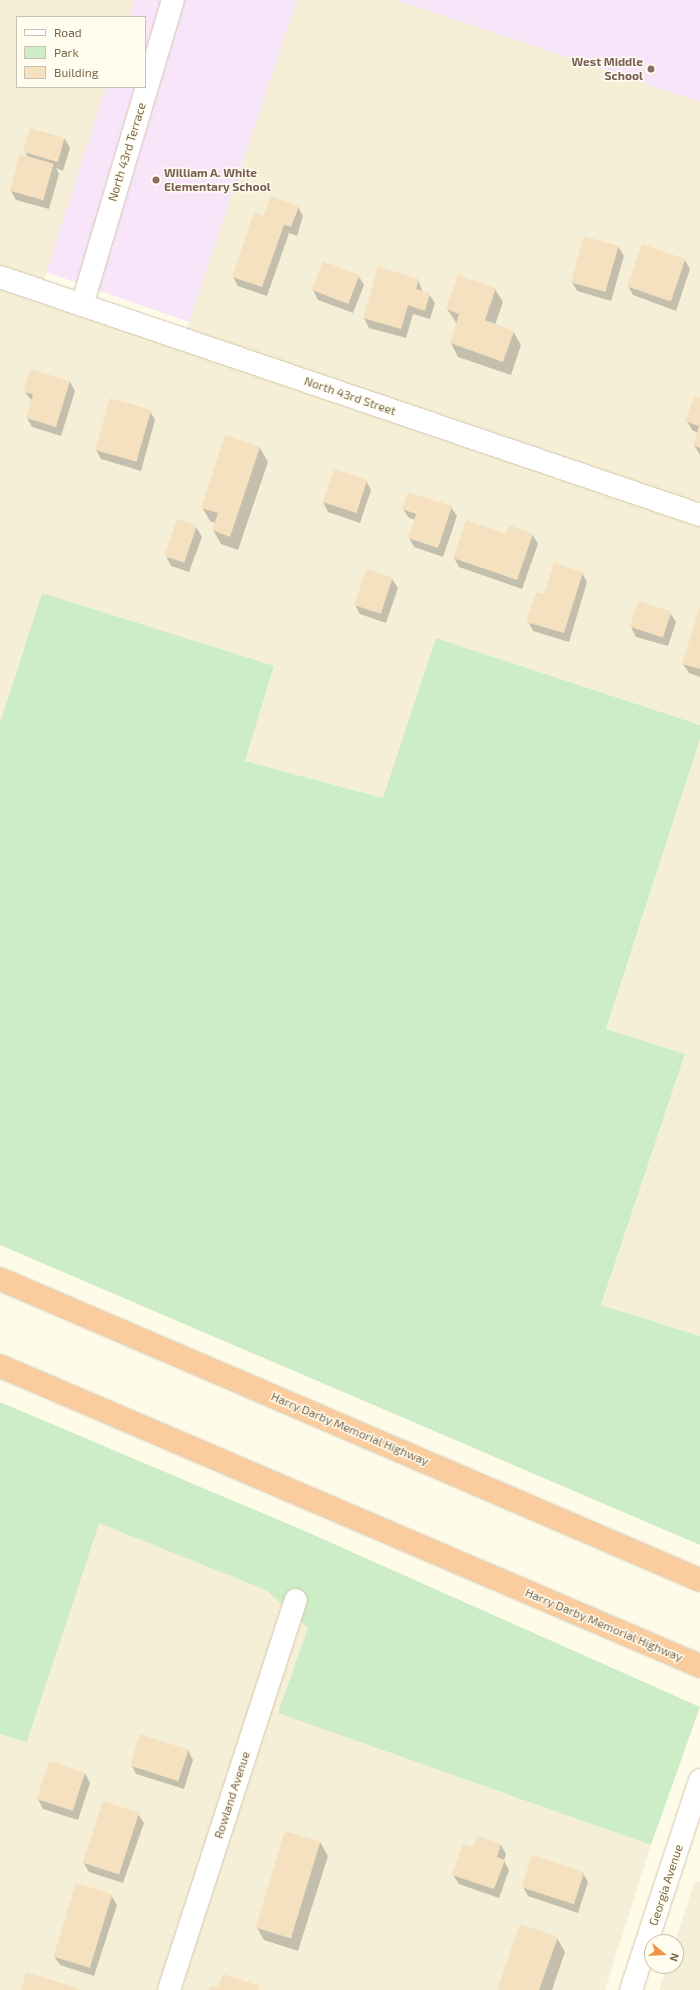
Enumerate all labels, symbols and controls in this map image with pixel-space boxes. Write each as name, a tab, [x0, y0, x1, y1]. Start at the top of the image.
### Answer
legend	[16, 16, 146, 88]
text: Road	[54, 25, 82, 39]
text: Park	[54, 45, 79, 59]
place label: West Middle School	[572, 55, 643, 83]
marker: West Middle School	[646, 64, 656, 74]
text: Building	[54, 65, 98, 79]
street label: North 43rd Terrace	[105, 101, 149, 203]
place label: William A. White Elementary School	[164, 166, 271, 194]
marker: William A. White Elementary School	[151, 175, 161, 185]
street label: North 43rd Street	[302, 374, 398, 418]
street label: Harry Darby Memorial Highway	[269, 1389, 431, 1469]
street label: Harry Darby Memorial Highway	[523, 1585, 685, 1665]
street label: Rowland Avenue	[211, 1750, 253, 1840]
street label: Georgia Avenue	[646, 1842, 686, 1928]
north arrow	[644, 1934, 684, 1974]
text: N	[668, 1952, 682, 1963]

